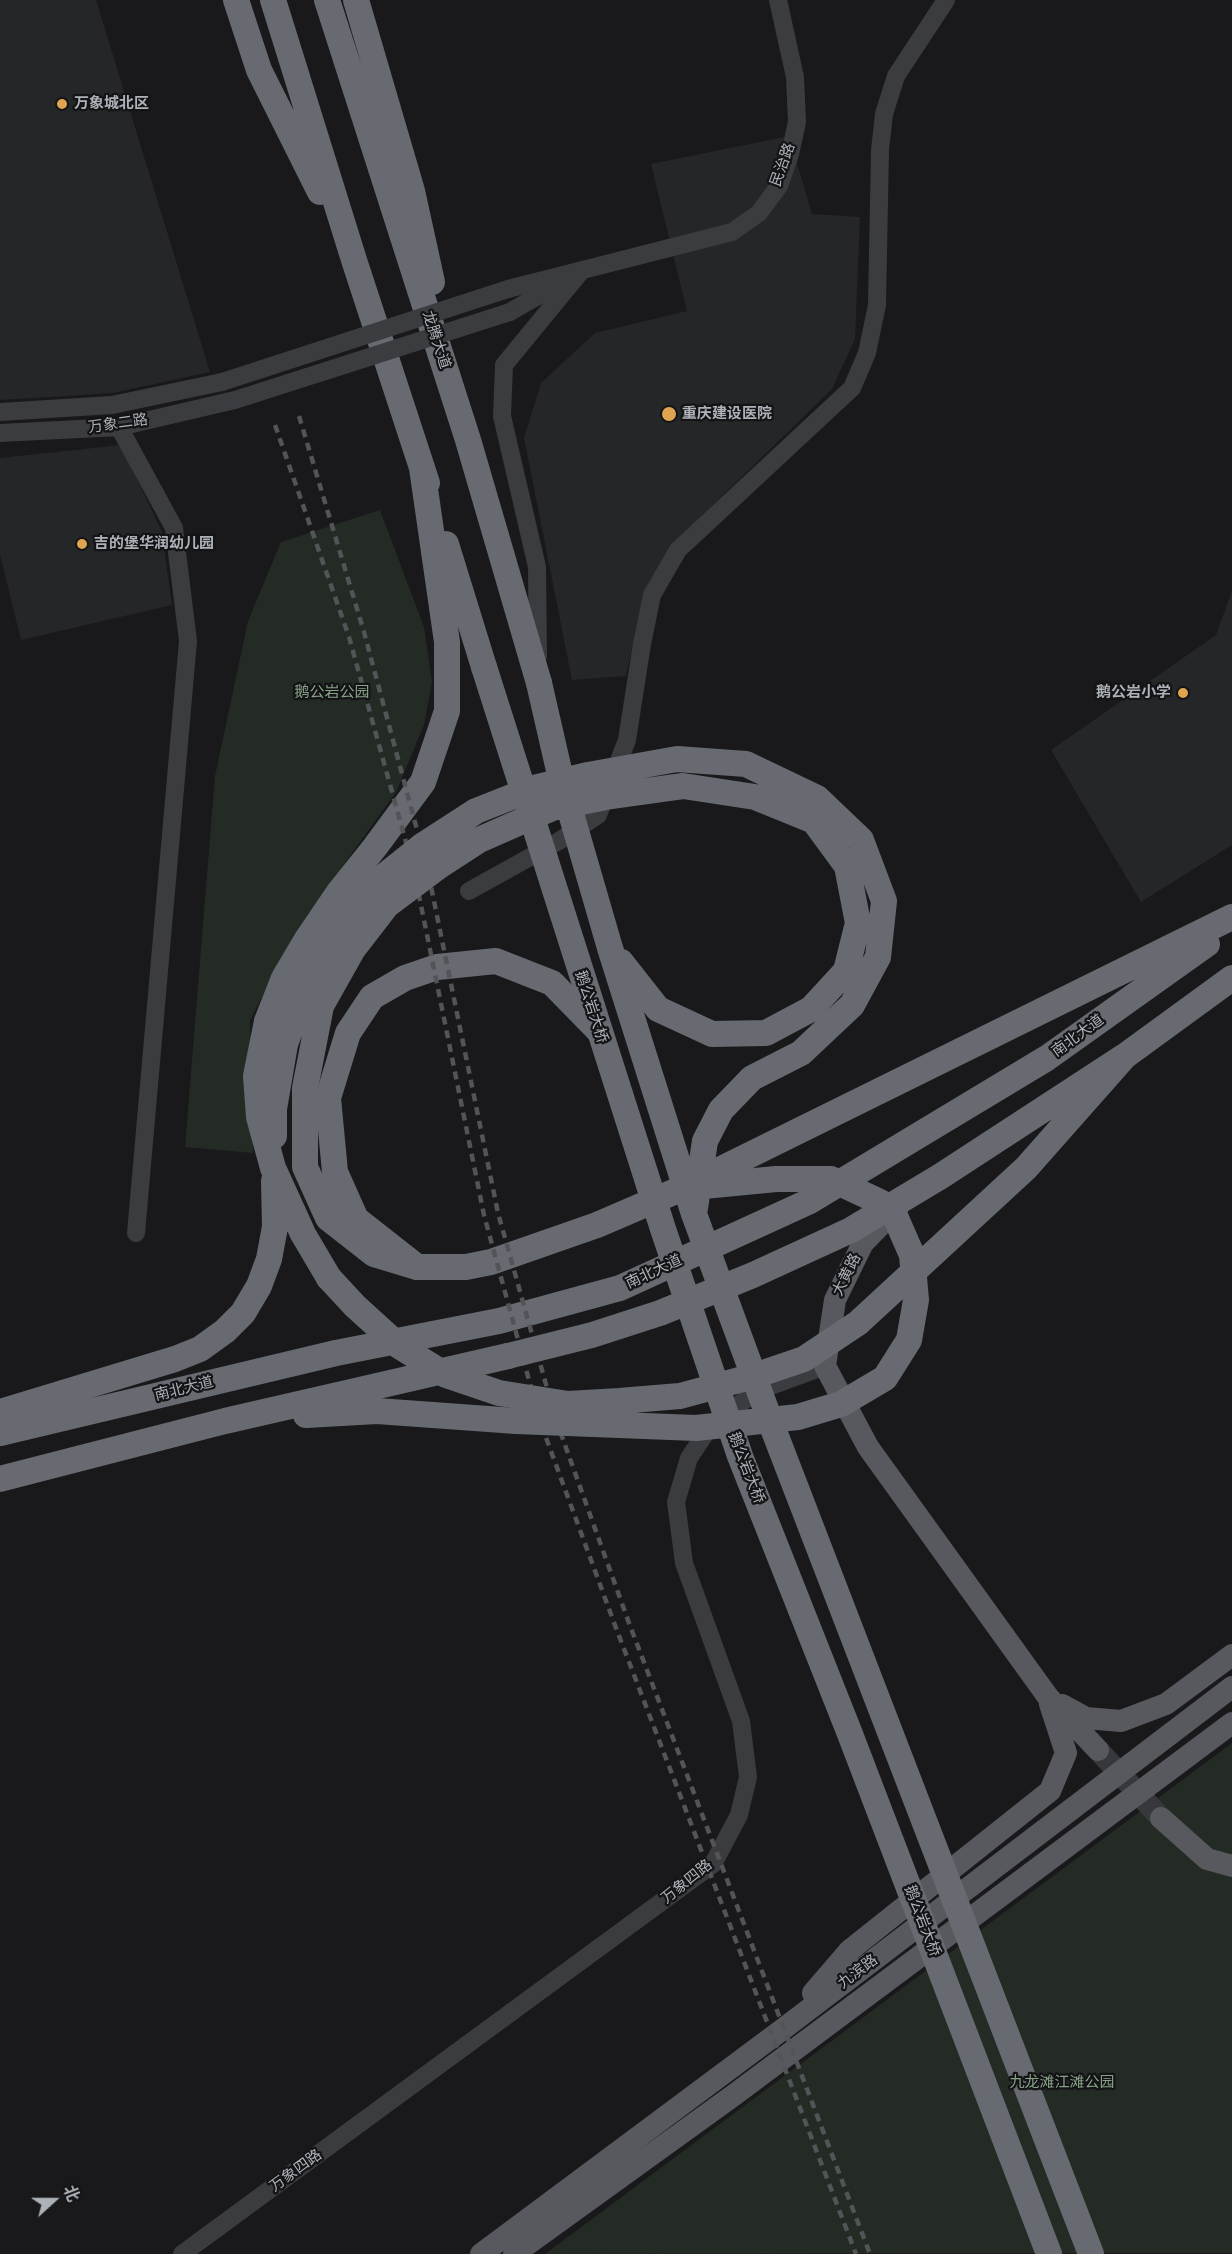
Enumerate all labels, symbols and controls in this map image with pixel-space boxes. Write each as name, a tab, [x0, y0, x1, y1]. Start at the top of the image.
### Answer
place label: 万象城北区	[74, 95, 149, 113]
marker: 万象城北区	[55, 97, 69, 111]
street label: 民治路	[767, 141, 799, 189]
street label: 龙腾大道	[418, 309, 454, 371]
marker: 重庆建设医院	[660, 405, 678, 423]
place label: 重庆建设医院	[682, 405, 772, 423]
street label: 万象二路	[87, 411, 149, 437]
place label: 吉的堡华润幼儿园	[94, 535, 214, 553]
marker: 吉的堡华润幼儿园	[75, 537, 89, 551]
park label: 鹅公岩公园	[295, 684, 369, 702]
place label: 鹅公岩小学	[1096, 684, 1171, 702]
marker: 鹅公岩小学	[1176, 686, 1190, 700]
street label: 鹅公岩大桥	[571, 969, 611, 1045]
street label: 南北大道	[1048, 1011, 1108, 1061]
street label: 南北大道	[623, 1251, 685, 1293]
street label: 大黄路	[829, 1251, 865, 1299]
street label: 南北大道	[153, 1373, 215, 1405]
street label: 鹅公岩大桥	[724, 1430, 768, 1506]
street label: 万象四路	[658, 1856, 716, 1908]
street label: 鹅公岩大桥	[900, 1883, 944, 1959]
street label: 九滨路	[835, 1951, 881, 1993]
park label: 九龙滩江滩公园	[1010, 2074, 1114, 2092]
street label: 万象四路	[266, 2146, 326, 2196]
north arrow	[24, 2170, 84, 2230]
text: 北	[60, 2183, 82, 2204]

